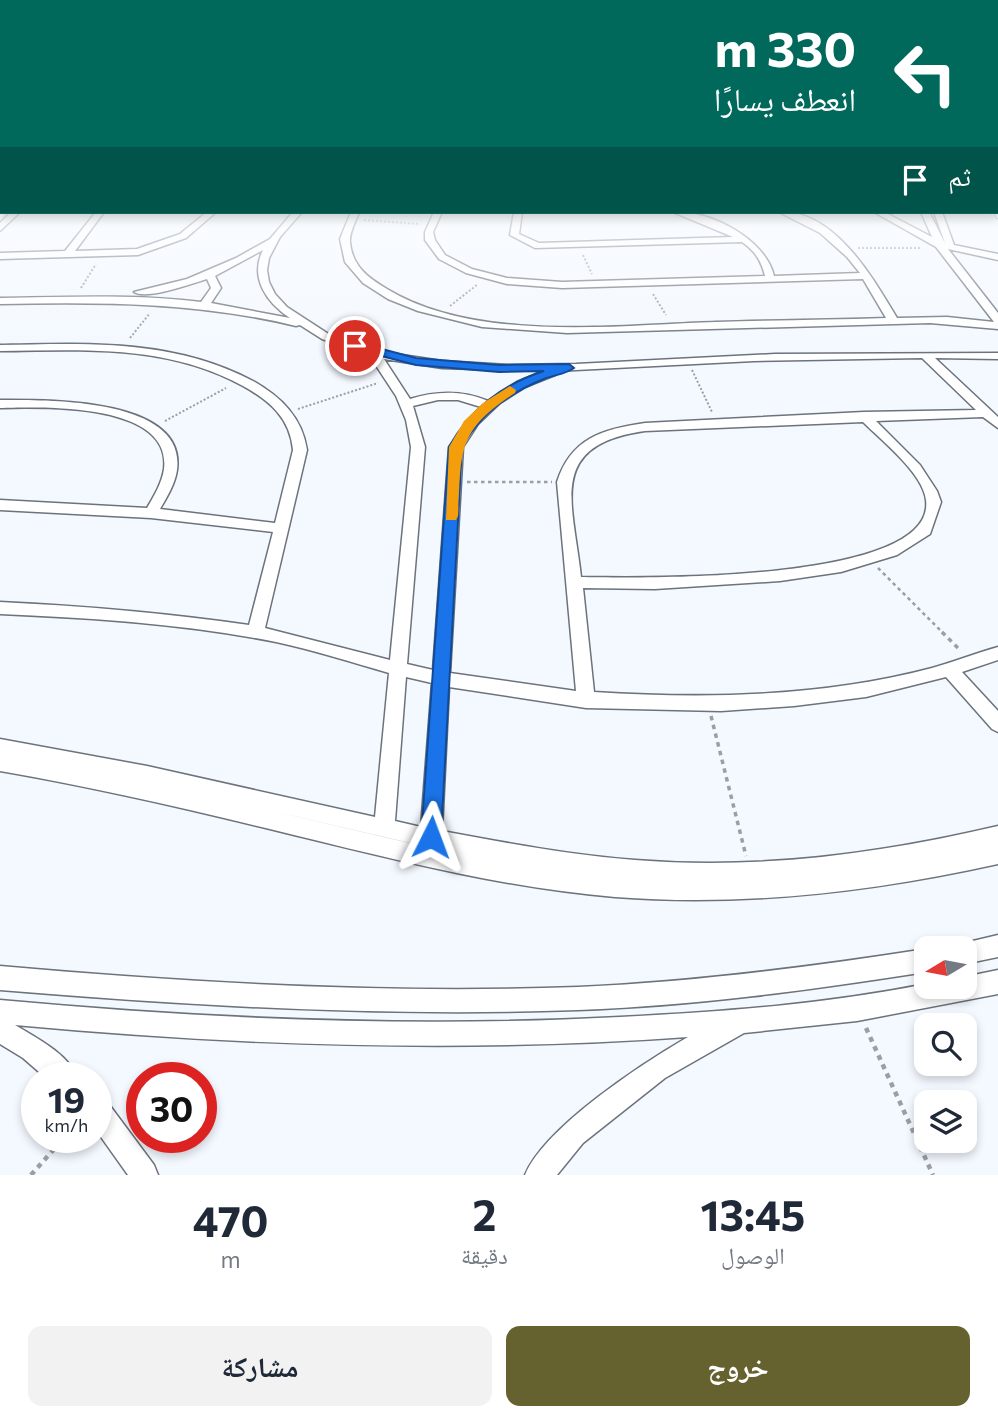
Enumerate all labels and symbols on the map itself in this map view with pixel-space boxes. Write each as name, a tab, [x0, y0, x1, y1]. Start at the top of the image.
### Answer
pin	[325, 316, 385, 376]
position arrow	[394, 800, 468, 874]
north arrow	[914, 936, 976, 999]
speed limit sign: 30	[126, 1062, 217, 1153]

